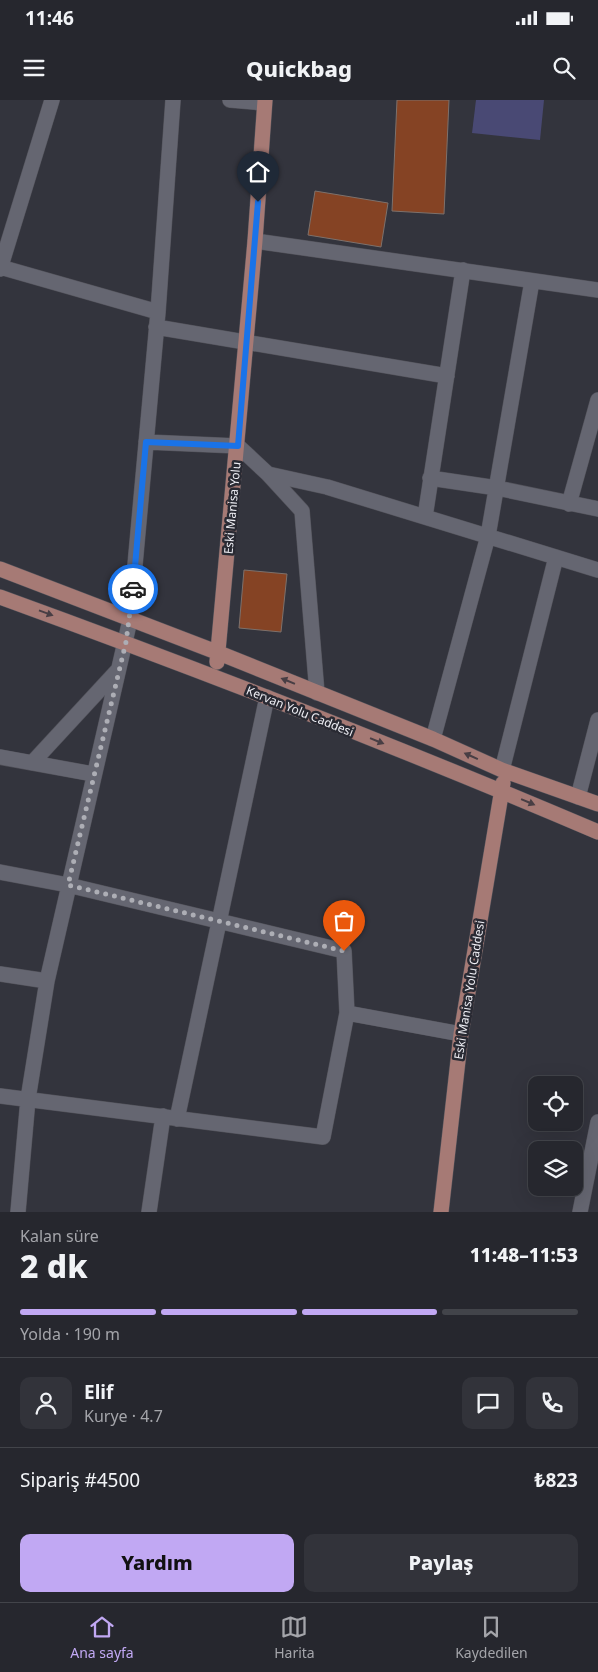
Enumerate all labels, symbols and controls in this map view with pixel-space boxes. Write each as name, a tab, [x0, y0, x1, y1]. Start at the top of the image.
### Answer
text: 11:46	[25, 5, 74, 31]
text: Quickbag	[246, 53, 352, 83]
icon: menu	[20, 54, 48, 82]
icon: search	[550, 54, 578, 82]
pin	[237, 151, 279, 202]
icon: home	[244, 158, 272, 186]
street label: Eski Manisa Yolu	[219, 461, 245, 555]
courier	[108, 564, 158, 614]
icon: car	[119, 575, 147, 603]
one-way arrow	[39, 609, 54, 617]
one-way arrow	[280, 677, 295, 685]
street label: Kervan Yolu Caddesi	[244, 682, 356, 740]
one-way arrow	[370, 737, 385, 745]
one-way arrow	[464, 751, 478, 759]
one-way arrow	[521, 798, 535, 806]
pin	[323, 900, 365, 951]
icon: bag	[330, 907, 358, 935]
street label: Eski Manisa Yolu Caddesi	[450, 919, 488, 1061]
map controls	[528, 1076, 583, 1196]
button: locate	[528, 1076, 583, 1131]
button: layers	[528, 1141, 583, 1196]
text: Kalan süre	[20, 1225, 99, 1247]
text: 11:48–11:53	[470, 1242, 578, 1268]
text: 2 dk	[20, 1244, 88, 1287]
text: Yolda · 190 m	[20, 1323, 120, 1345]
button: person	[20, 1377, 72, 1429]
button: chat	[462, 1377, 514, 1429]
button: phone	[526, 1377, 578, 1429]
text: Elif	[84, 1379, 113, 1405]
text: Kurye · 4.7	[84, 1405, 163, 1427]
text: Sipariş #4500	[20, 1467, 140, 1493]
text: ₺823	[535, 1467, 578, 1493]
button: Yardım	[20, 1534, 294, 1592]
button: Paylaş	[304, 1534, 578, 1592]
tab: Ana sayfa	[70, 1613, 134, 1662]
tab: Harita	[274, 1613, 315, 1662]
tab: Kaydedilen	[455, 1613, 528, 1662]

